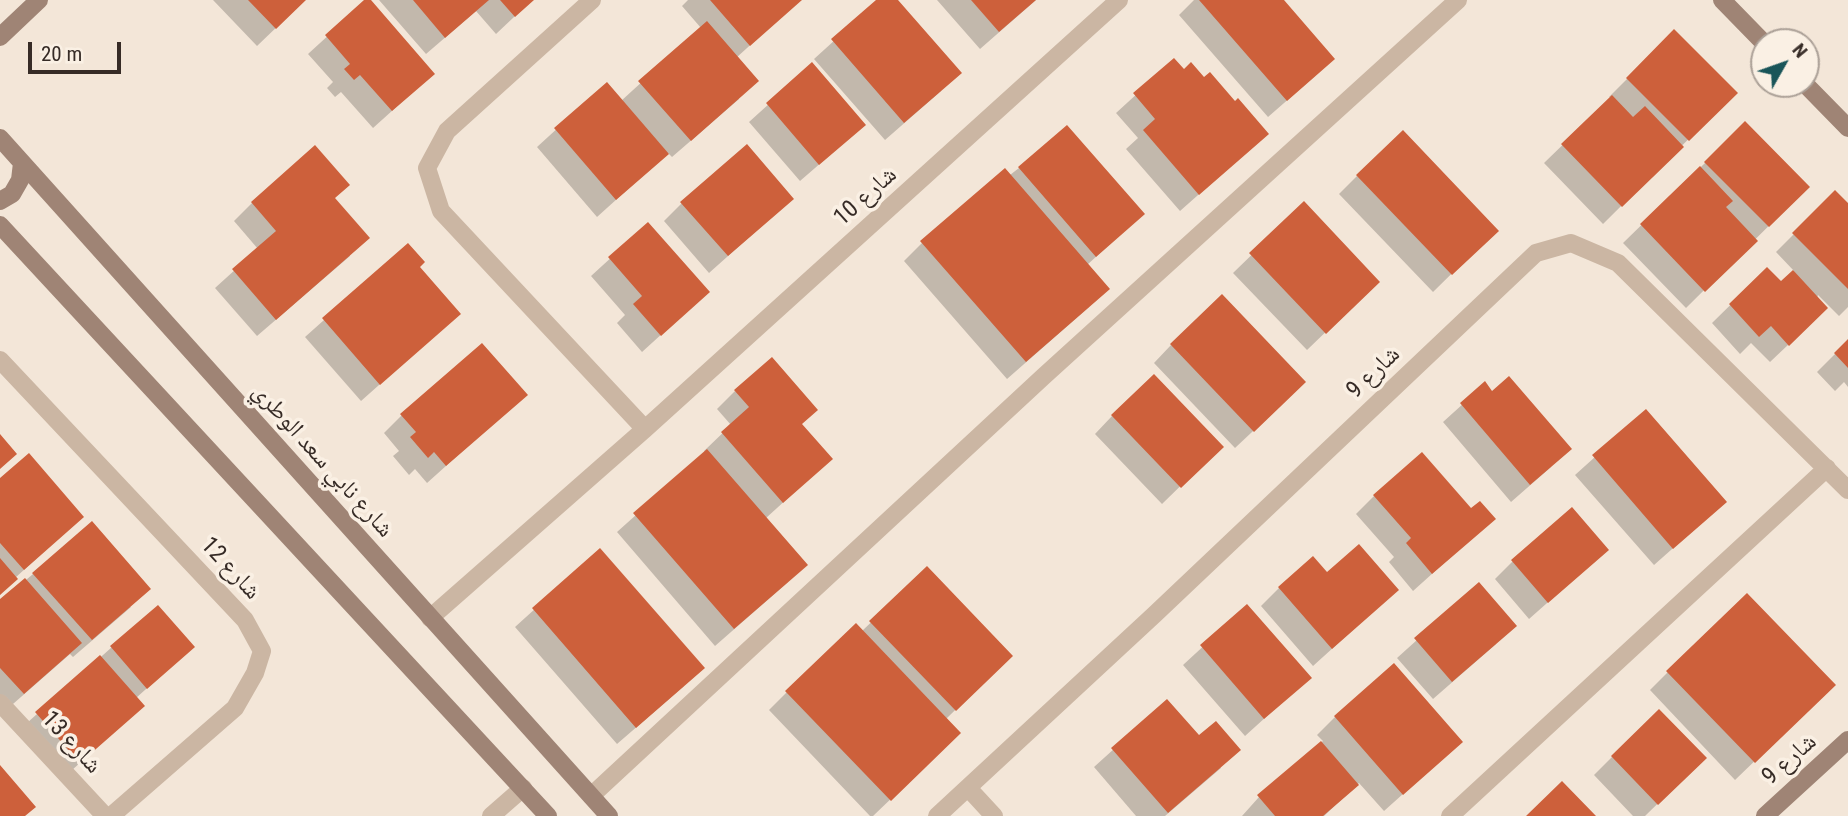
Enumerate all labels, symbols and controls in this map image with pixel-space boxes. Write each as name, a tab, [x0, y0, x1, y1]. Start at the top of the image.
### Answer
scale bar	[32, 28, 124, 72]
north arrow	[1750, 28, 1820, 98]
text: N	[1787, 39, 1812, 62]
text: 20 m	[41, 42, 82, 66]
street label: شارع 10	[829, 161, 903, 233]
street label: شارع 9	[1341, 341, 1407, 405]
street label: شارع نابي سعد الوطري	[245, 378, 399, 544]
street label: شارع 12	[194, 532, 266, 606]
street label: شارع 13	[35, 706, 107, 780]
street label: شارع 9	[1757, 728, 1823, 792]

